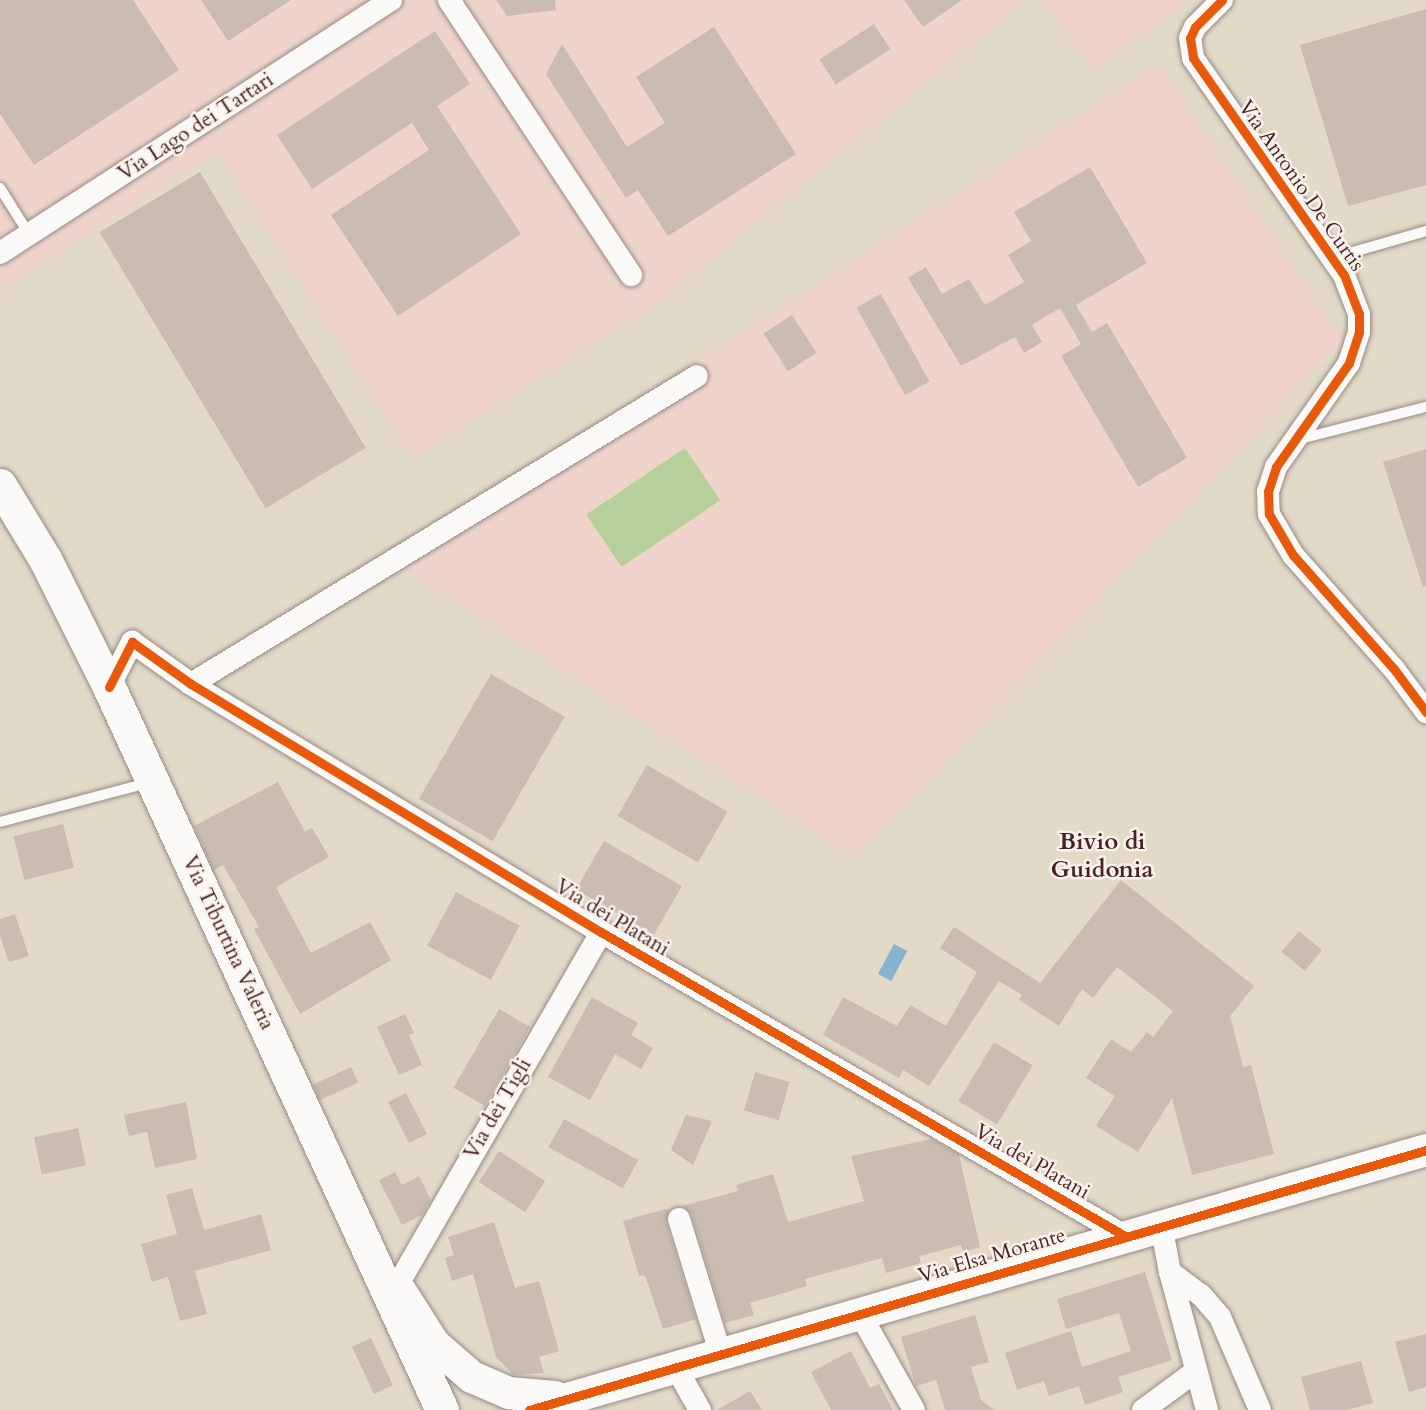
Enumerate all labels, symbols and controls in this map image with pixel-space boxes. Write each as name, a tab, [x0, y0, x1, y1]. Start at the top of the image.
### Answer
street label: Via Lago dei Tartari	[114, 67, 278, 187]
street label: Via Antonio De Curtis	[1233, 96, 1369, 276]
district label: Bivio di Guidonia	[1051, 828, 1153, 884]
street label: Via Tiburtina Valeria	[177, 852, 279, 1034]
street label: Via dei Platani	[550, 874, 674, 962]
street label: Via dei Tigli	[459, 1054, 537, 1164]
street label: Via dei Platani	[970, 1119, 1094, 1205]
street label: Via Elsa Morante	[915, 1223, 1069, 1289]

